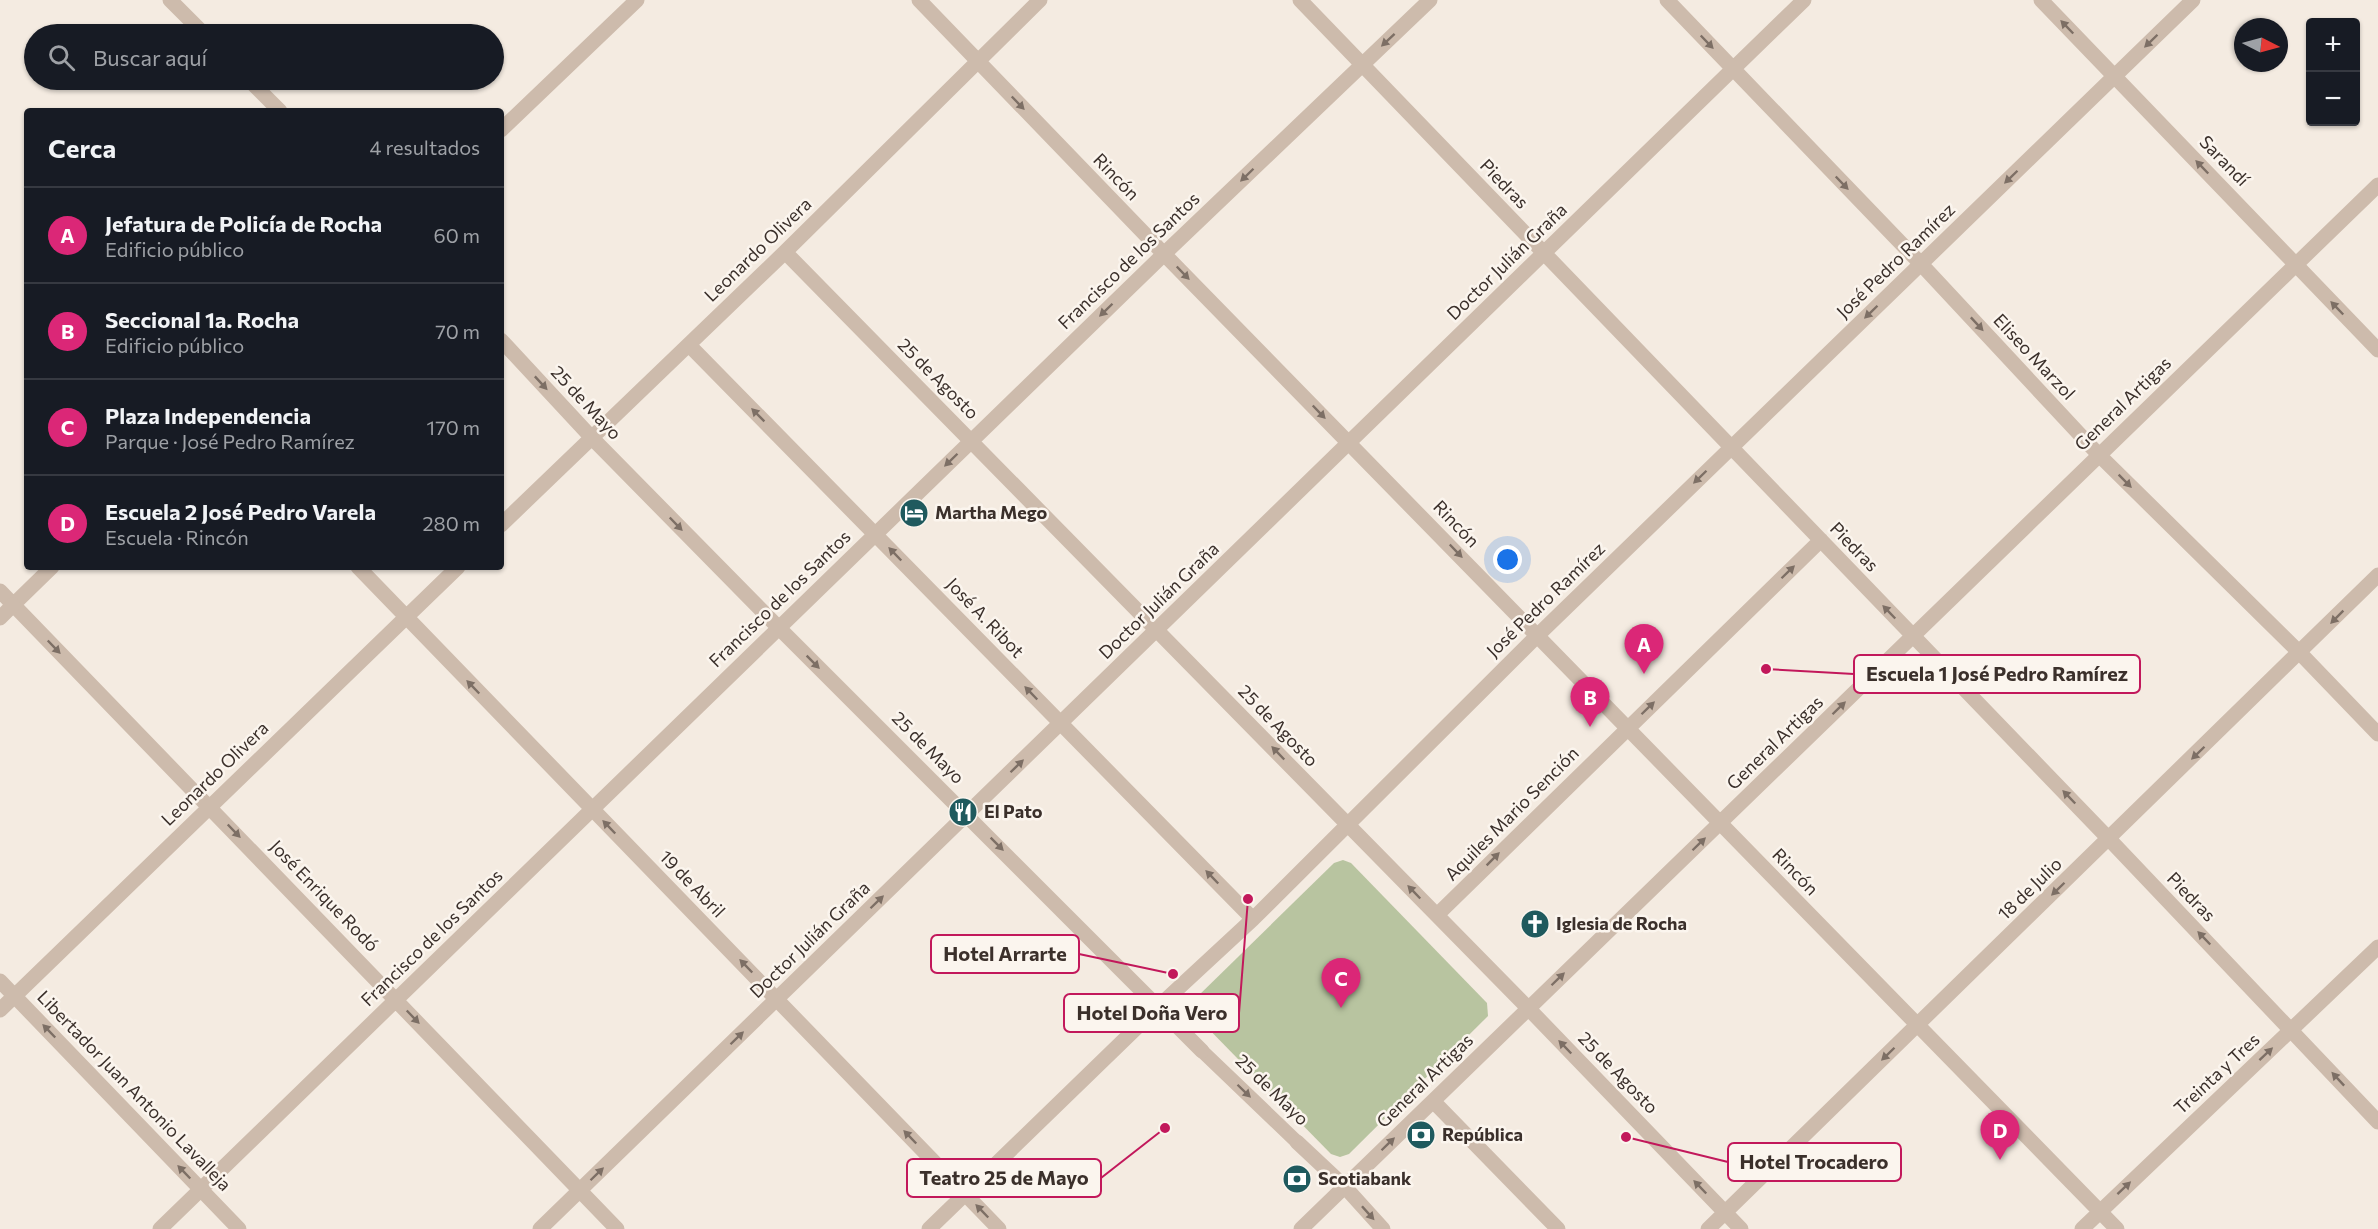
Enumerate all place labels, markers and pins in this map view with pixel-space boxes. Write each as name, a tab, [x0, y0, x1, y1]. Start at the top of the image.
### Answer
hotel icon: Martha Mego	[898, 497, 930, 529]
place label: Martha Mego	[935, 501, 1047, 523]
pin: A	[1624, 624, 1664, 674]
callout: Escuela 1 José Pedro Ramírez	[1854, 655, 2140, 693]
pin: B	[1570, 678, 1610, 727]
restaurant icon: El Pato	[947, 796, 979, 828]
place label: El Pato	[984, 800, 1043, 822]
church icon: Iglesia de Rocha	[1519, 908, 1551, 940]
place label: Iglesia de Rocha	[1556, 912, 1687, 934]
callout: Hotel Arrarte	[931, 935, 1079, 973]
pin: C	[1322, 958, 1360, 1008]
callout: Hotel Doña Vero	[1064, 994, 1239, 1032]
pin: D	[1980, 1110, 2020, 1160]
bank icon: República	[1405, 1119, 1437, 1151]
place label: República	[1442, 1123, 1523, 1145]
callout: Hotel Trocadero	[1728, 1143, 1901, 1181]
callout: Teatro 25 de Mayo	[907, 1159, 1101, 1197]
bank icon: Scotiabank	[1281, 1163, 1313, 1195]
place label: Scotiabank	[1318, 1167, 1412, 1189]

